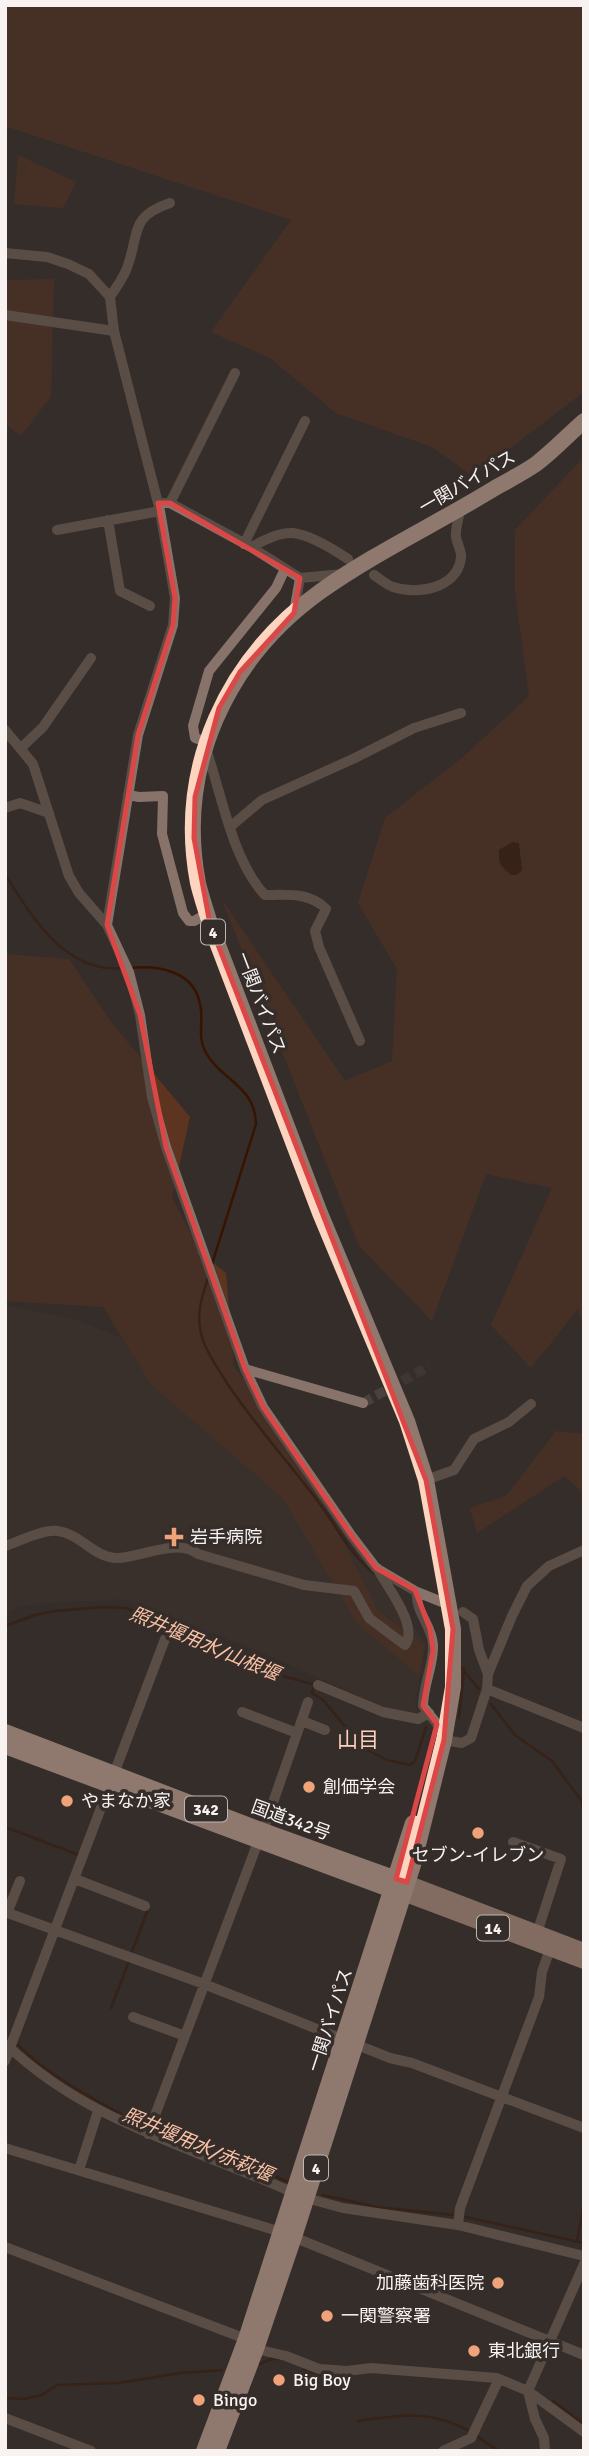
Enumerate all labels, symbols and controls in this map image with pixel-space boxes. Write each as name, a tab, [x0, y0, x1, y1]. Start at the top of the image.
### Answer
street label: 一関バイパス	[415, 446, 519, 518]
road number: 4	[201, 920, 225, 944]
street label: 一関バイパス	[231, 949, 291, 1057]
place label: 岩手病院	[190, 1526, 262, 1548]
marker: 岩手病院	[164, 1527, 184, 1547]
water label: 照井堰用水/山根堰	[126, 1602, 286, 1687]
district label: 山目	[337, 1727, 379, 1753]
place label: 創価学会	[323, 1776, 395, 1798]
marker: 創価学会	[301, 1779, 317, 1795]
place label: やまなか家	[81, 1790, 171, 1812]
marker: やまなか家	[59, 1793, 75, 1809]
street label: 国道342号	[248, 1795, 334, 1845]
road number: 342	[185, 1797, 227, 1822]
marker: セブン-イレブン	[470, 1825, 486, 1841]
place label: セブン-イレブン	[412, 1844, 544, 1866]
road number: 14	[477, 1916, 509, 1940]
street label: 一関バイパス	[303, 1965, 357, 2075]
water label: 照井堰用水/赤萩堰	[119, 2103, 279, 2188]
road number: 4	[304, 2156, 328, 2180]
place label: 加藤歯科医院	[376, 2272, 484, 2294]
marker: 加藤歯科医院	[490, 2275, 506, 2291]
place label: 一関警察署	[341, 2305, 431, 2327]
marker: 一関警察署	[319, 2308, 335, 2324]
place label: 東北銀行	[488, 2340, 560, 2362]
marker: 東北銀行	[466, 2343, 482, 2359]
place label: Big Boy	[293, 2369, 351, 2391]
marker: Big Boy	[271, 2372, 287, 2388]
place label: Bingo	[213, 2389, 257, 2411]
marker: Bingo	[191, 2392, 207, 2408]

